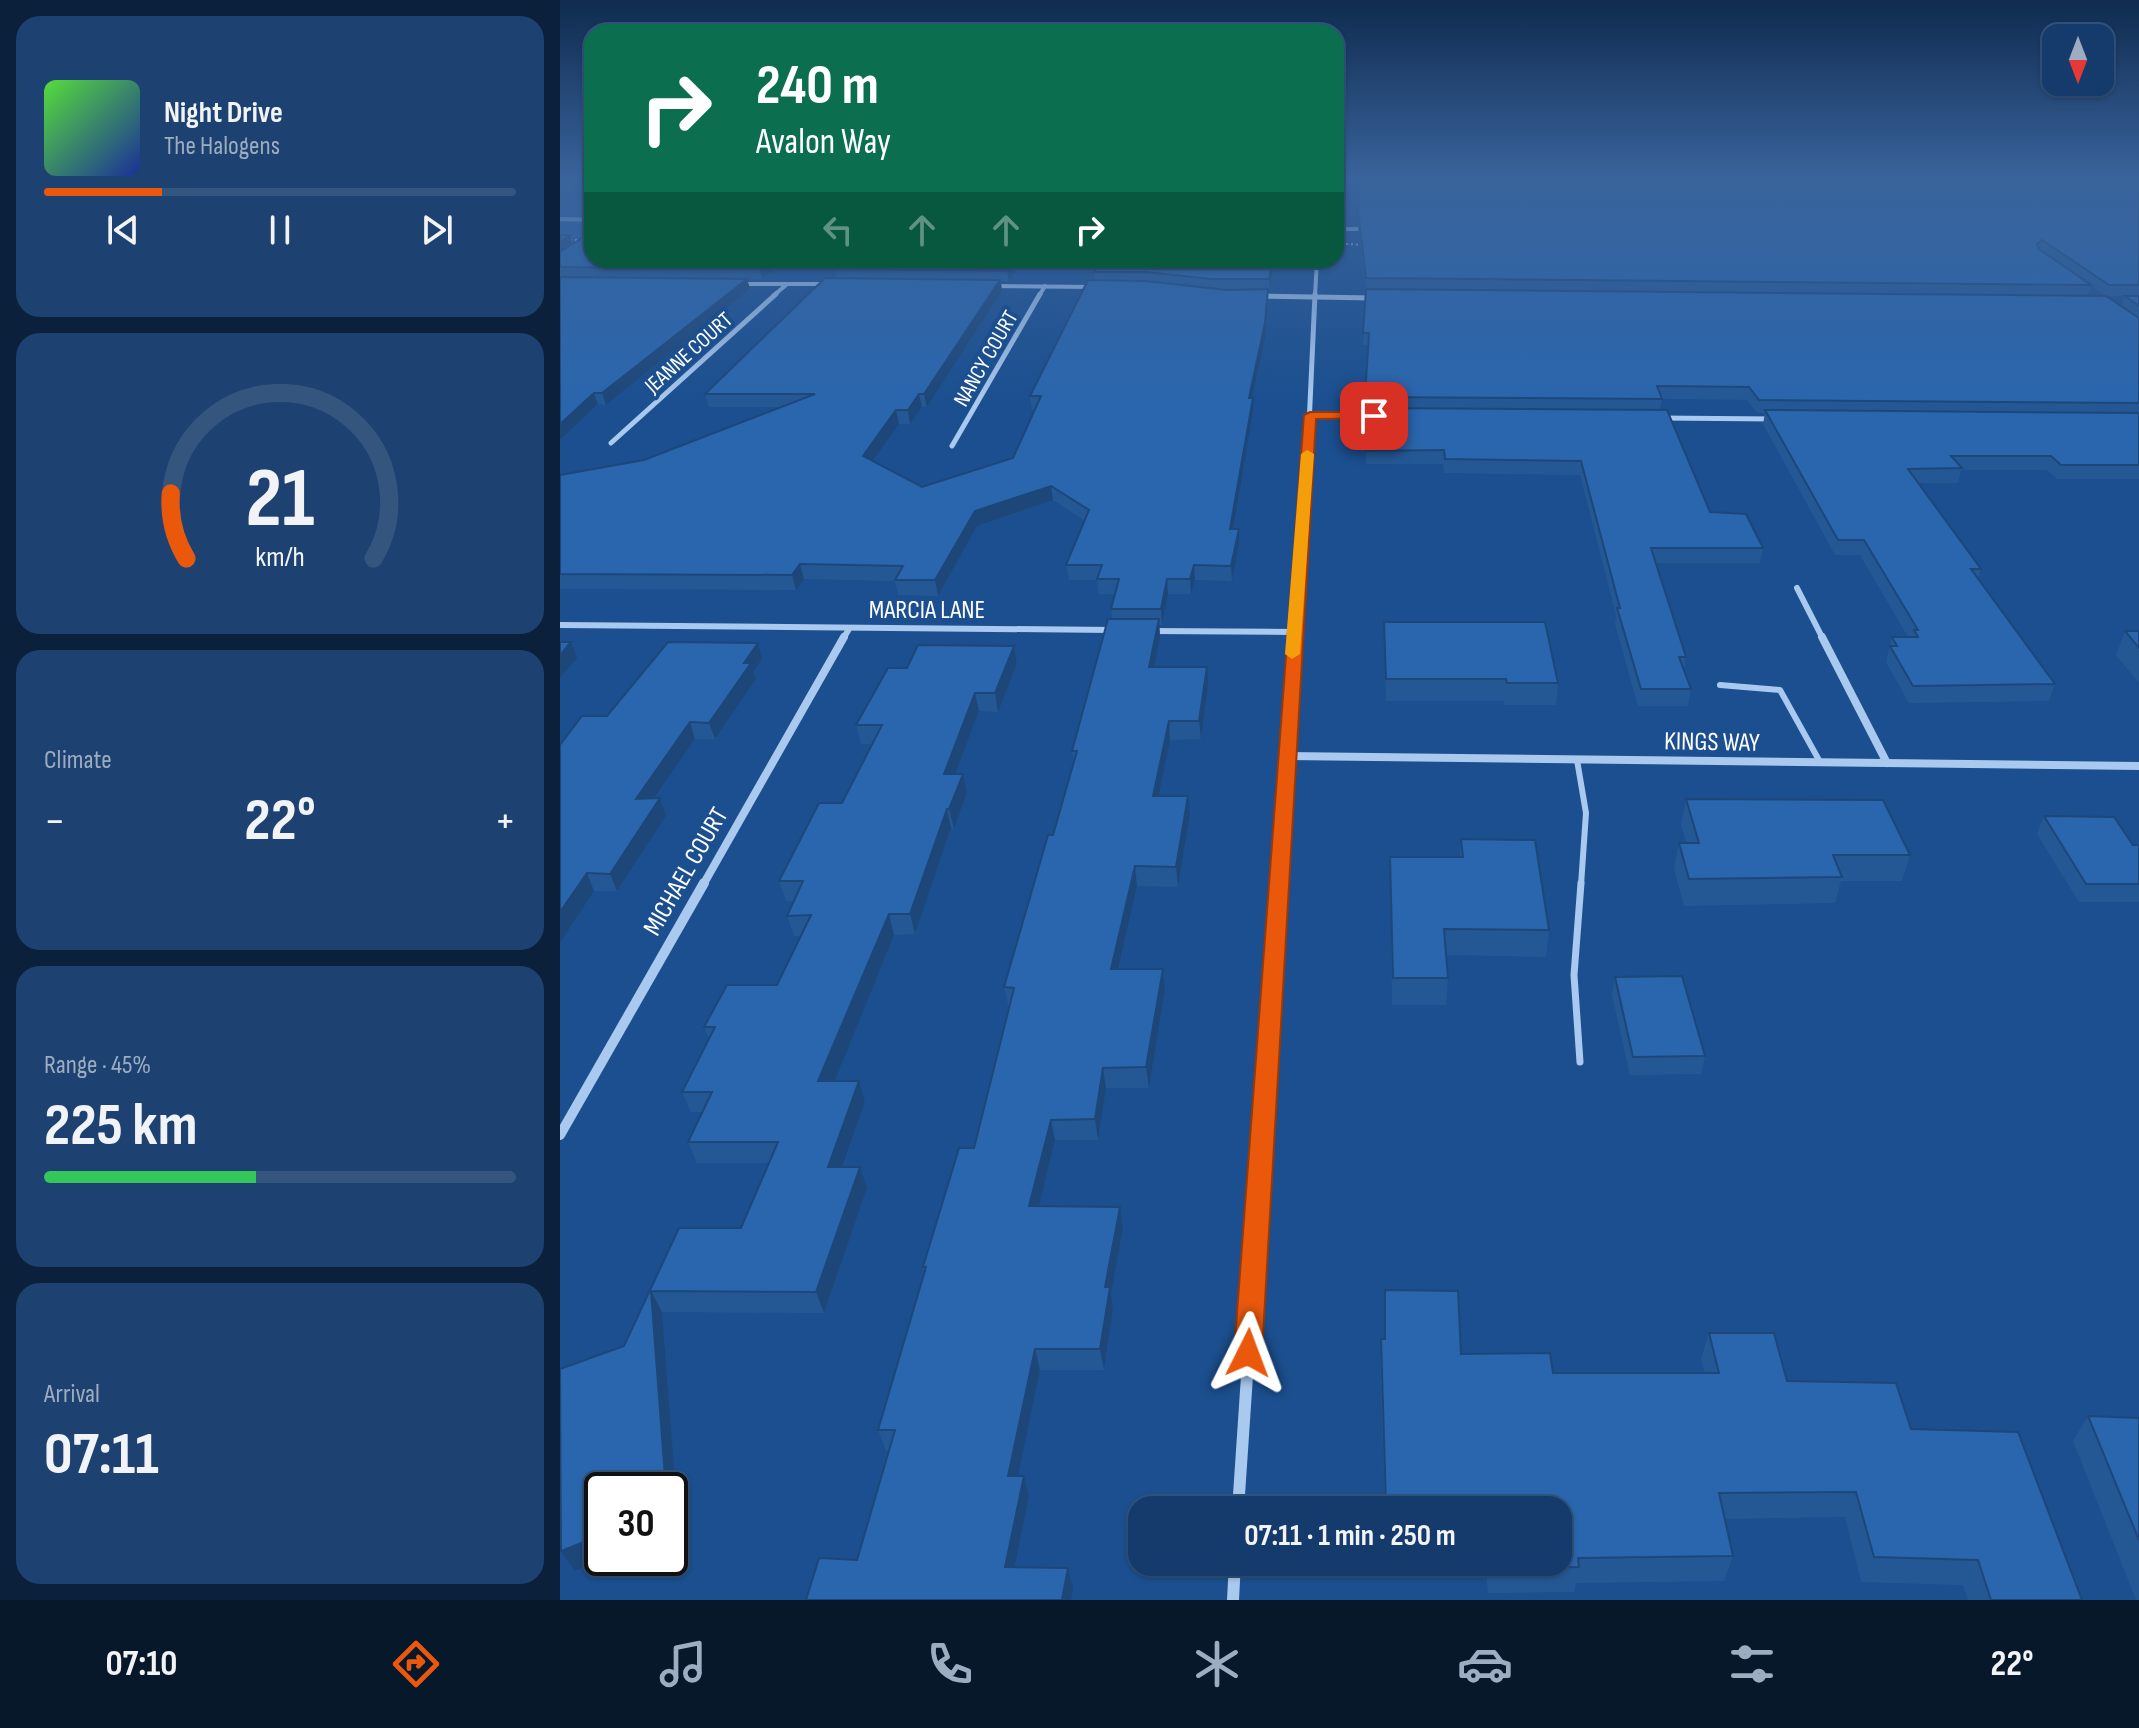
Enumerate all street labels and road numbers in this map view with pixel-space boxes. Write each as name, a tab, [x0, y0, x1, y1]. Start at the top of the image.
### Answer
street label: NANCY COURT	[948, 306, 1025, 411]
street label: JEANNE COURT	[639, 307, 739, 400]
street label: MARCIA LANE	[869, 595, 985, 626]
street label: KINGS WAY	[1664, 726, 1760, 759]
street label: MICHAEL COURT	[637, 802, 735, 941]

